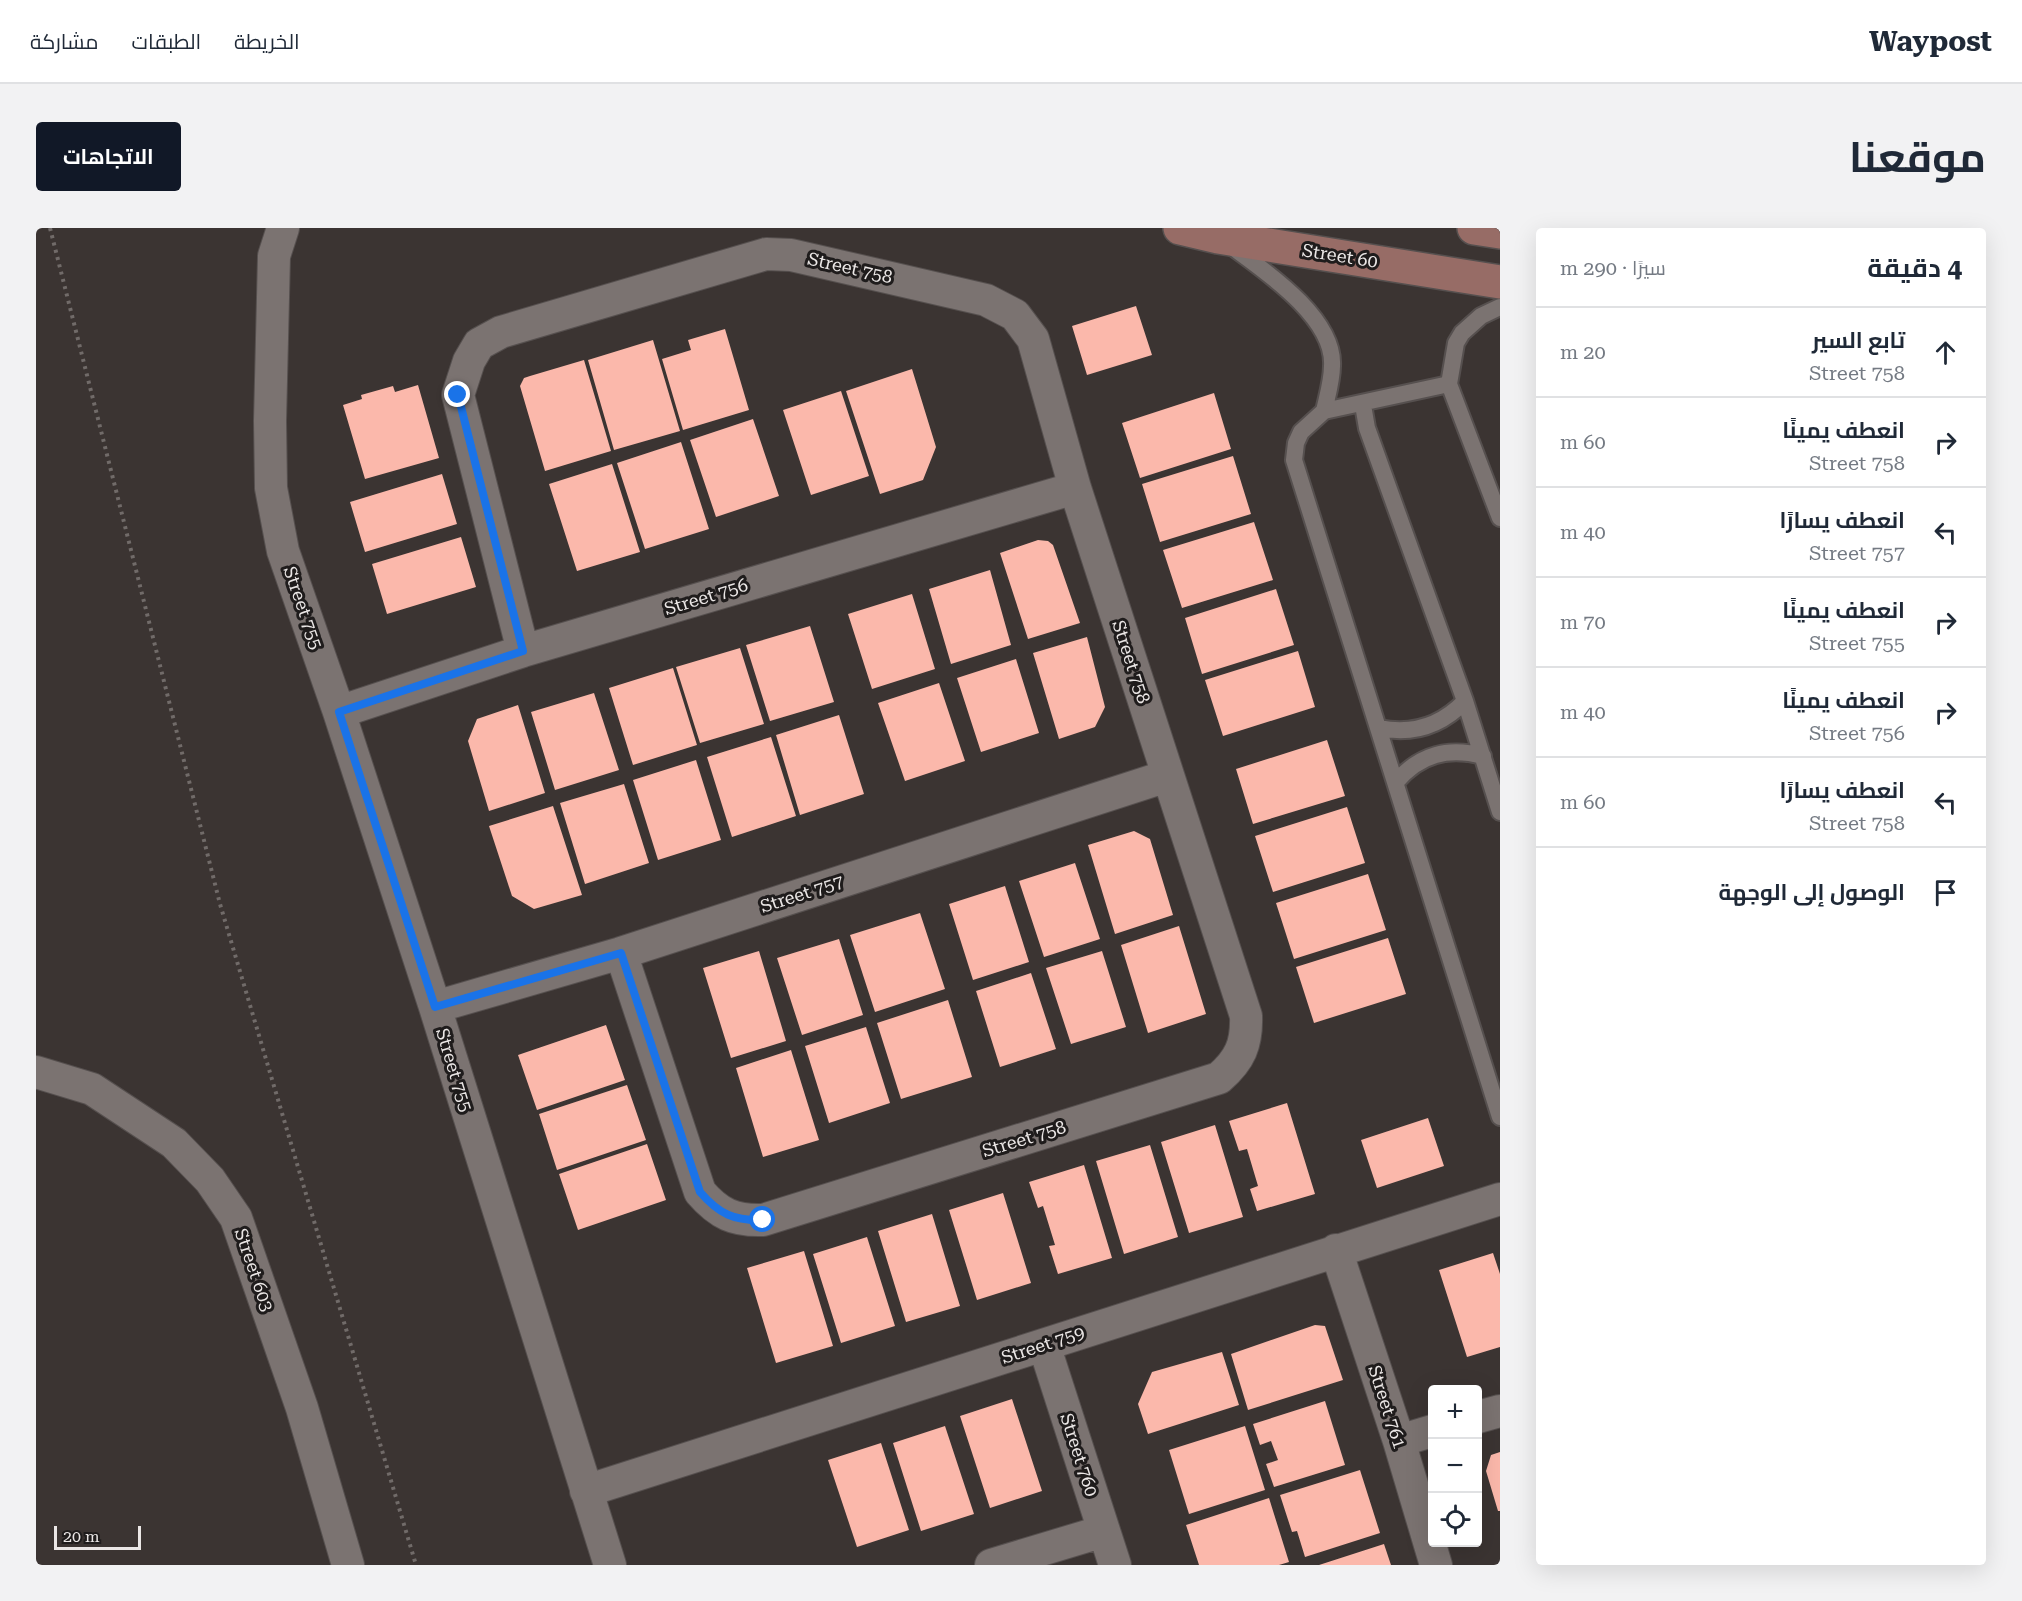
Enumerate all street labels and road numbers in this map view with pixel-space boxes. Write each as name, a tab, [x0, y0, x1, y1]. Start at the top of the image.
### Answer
street label: Street 60	[1301, 239, 1379, 272]
street label: Street 758	[806, 248, 895, 287]
street label: Street 755	[279, 564, 327, 652]
street label: Street 756	[661, 574, 750, 619]
street label: Street 758	[1108, 618, 1155, 706]
street label: Street 757	[758, 870, 846, 917]
street label: Street 755	[432, 1025, 477, 1114]
street label: Street 758	[979, 1116, 1068, 1161]
street label: Street 603	[230, 1226, 278, 1314]
street label: Street 759	[999, 1321, 1087, 1368]
street label: Street 761	[1364, 1363, 1411, 1451]
street label: Street 760	[1056, 1411, 1103, 1499]

